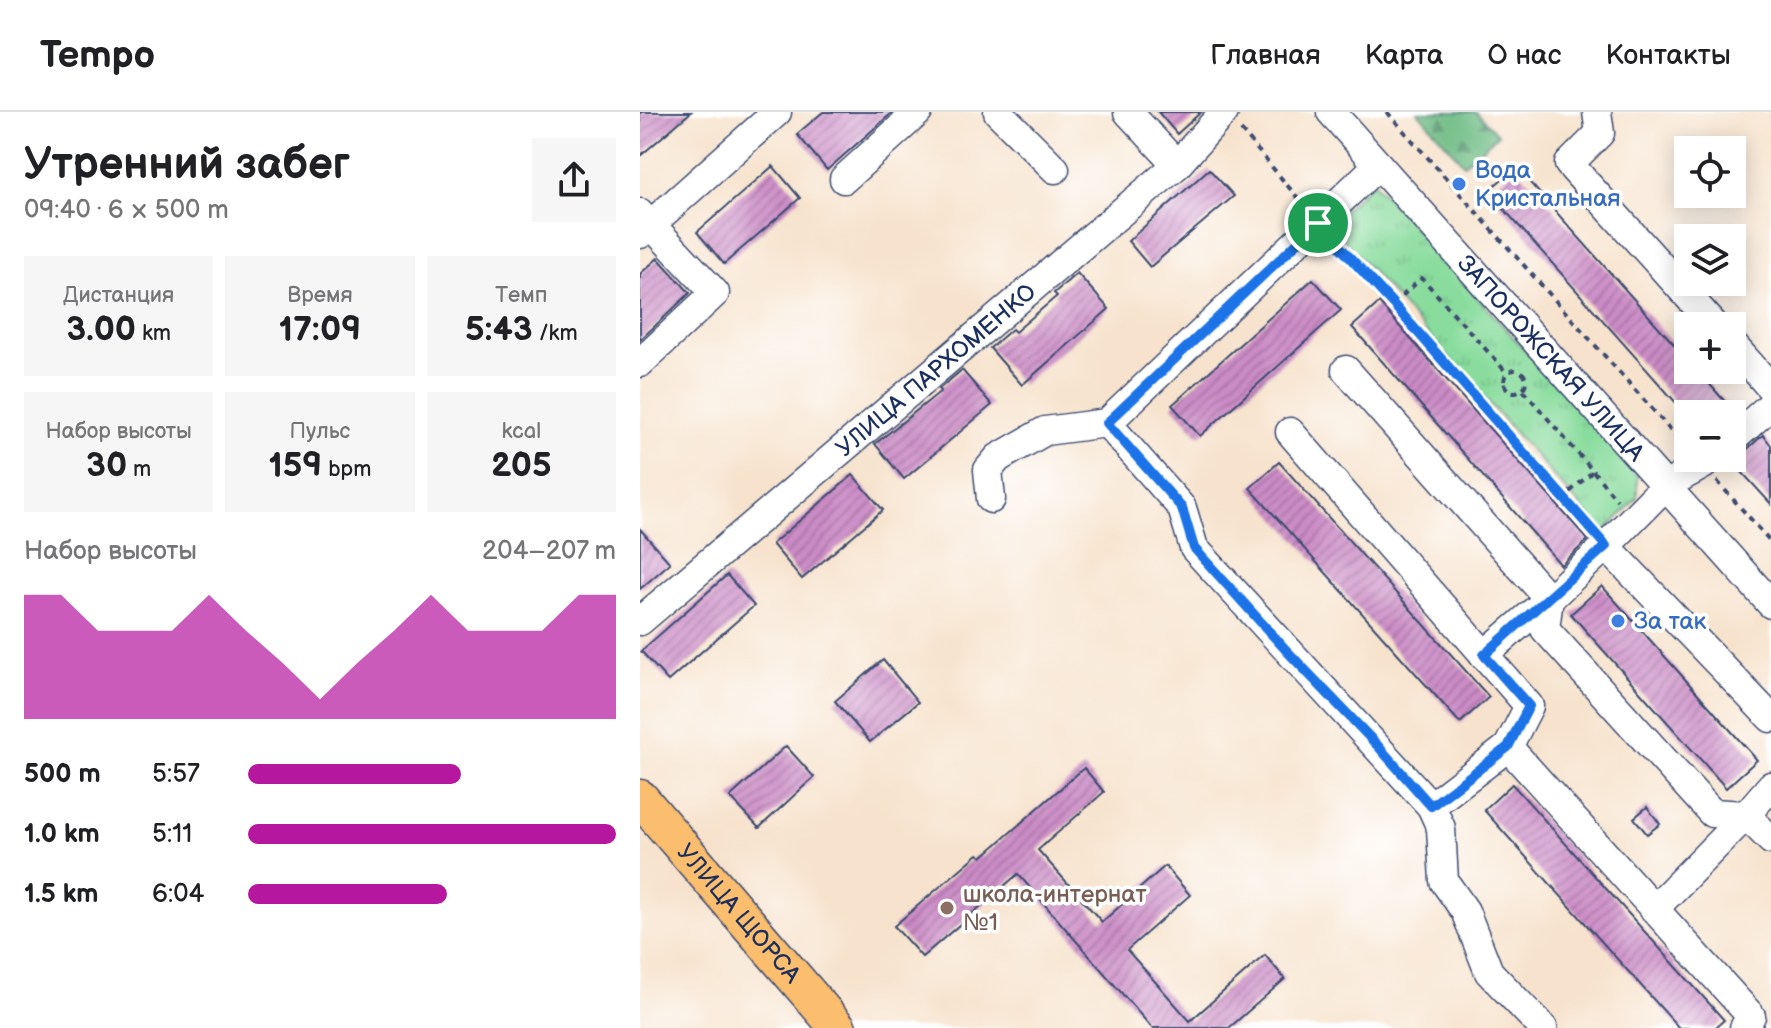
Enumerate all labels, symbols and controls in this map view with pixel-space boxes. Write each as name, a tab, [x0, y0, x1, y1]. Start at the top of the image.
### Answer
text: Tempo	[40, 33, 155, 78]
text: Главная	[1210, 39, 1321, 72]
text: Карта	[1365, 39, 1444, 72]
text: О нас	[1488, 39, 1561, 72]
text: Контакты	[1605, 39, 1731, 72]
map controls	[1674, 136, 1746, 472]
button: locate	[1674, 136, 1746, 208]
text: Утренний забег	[24, 138, 350, 191]
button: share	[532, 138, 616, 222]
place label: Вода Кристальная	[1475, 156, 1621, 213]
marker: Вода Кристальная	[1450, 175, 1468, 193]
pin	[1284, 189, 1352, 257]
text: 09:40 · 6 × 500 m	[24, 195, 229, 226]
icon: arrive	[1296, 201, 1340, 245]
button: layers	[1674, 224, 1746, 296]
street label: ЗАПОРОЖСКАЯ УЛИЦА	[1451, 249, 1651, 468]
street label: УЛИЦА ПАРХОМЕНКО	[830, 277, 1042, 463]
text: Дистанция	[63, 282, 174, 309]
text: Время	[287, 282, 353, 309]
text: Темп	[495, 282, 547, 309]
text: 3.00	[66, 309, 136, 350]
text: 17:09	[279, 309, 361, 350]
text: 5:43	[465, 309, 533, 350]
button: +	[1674, 312, 1746, 384]
text: km	[136, 320, 171, 347]
text: /km	[533, 320, 578, 347]
button: −	[1674, 400, 1746, 472]
text: Набор высоты	[45, 418, 192, 445]
text: Пульс	[290, 418, 350, 445]
text: kcal	[502, 418, 541, 445]
text: 30	[86, 445, 127, 486]
text: 159	[268, 445, 322, 486]
text: 205	[491, 445, 552, 486]
text: m	[127, 456, 151, 483]
text: bpm	[322, 456, 372, 483]
text: Набор высоты	[24, 536, 197, 567]
text: 204–207 m	[482, 536, 616, 567]
place label: За так	[1634, 607, 1707, 636]
marker: За так	[1609, 612, 1627, 630]
text: 500 m	[24, 759, 101, 790]
text: 5:57	[152, 759, 200, 790]
text: 1.0 km	[24, 819, 100, 850]
text: 5:11	[152, 819, 192, 850]
street label: УЛИЦА ЩОРСА	[671, 838, 807, 990]
text: 1.5 km	[24, 879, 99, 910]
text: 6:04	[152, 879, 204, 910]
place label: школа-интернат №1	[963, 880, 1147, 937]
marker: школа-интернат №1	[938, 899, 956, 917]

